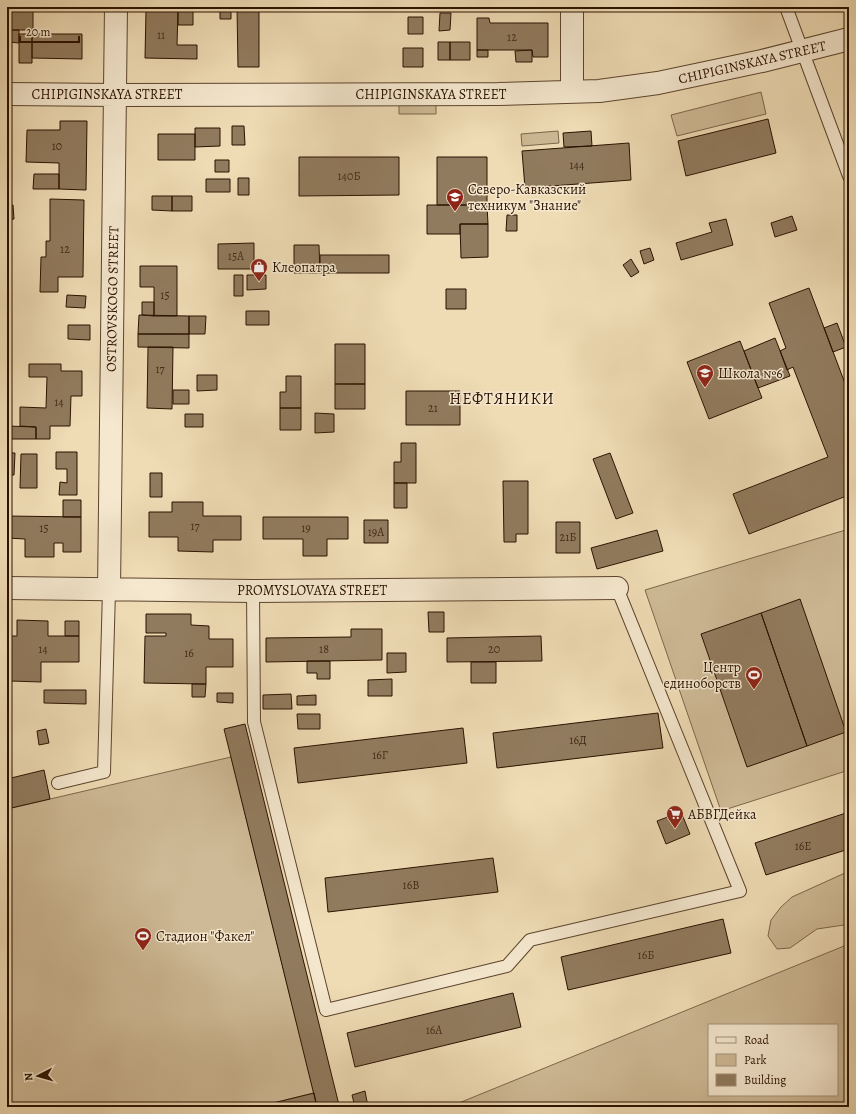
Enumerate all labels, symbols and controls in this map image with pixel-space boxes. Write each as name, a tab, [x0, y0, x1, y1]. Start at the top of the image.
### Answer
scale bar	[20, 18, 79, 44]
text: 20 m	[26, 24, 50, 40]
house number: 11	[157, 27, 165, 43]
house number: 12	[507, 29, 517, 45]
street label: CHIPIGINSKAYA STREET	[676, 36, 828, 89]
street label: CHIPIGINSKAYA STREET	[32, 85, 183, 104]
street label: CHIPIGINSKAYA STREET	[356, 85, 507, 104]
house number: 10	[52, 138, 62, 154]
house number: 144	[570, 157, 585, 173]
house number: 140Б	[337, 168, 361, 184]
place label: Северо-Кавказский техникум "Знание"	[468, 180, 586, 215]
school or university icon: Северо-Кавказский техникум "Знание"	[445, 187, 465, 212]
street label: OSTROVSKOGO STREET	[102, 225, 123, 372]
house number: 12	[60, 241, 70, 257]
house number: 15А	[228, 248, 245, 264]
shop icon: Клеопатра	[249, 257, 269, 282]
place label: Клеопатра	[272, 258, 336, 277]
house number: 15	[160, 287, 170, 303]
house number: 17	[155, 361, 166, 377]
school or university icon: Школа №6	[695, 363, 715, 388]
place label: Школа №6	[718, 364, 783, 383]
district label: НЕФТЯНИКИ	[449, 388, 555, 410]
house number: 14	[54, 394, 64, 410]
house number: 21	[428, 400, 438, 416]
house number: 17	[190, 518, 201, 534]
house number: 15	[39, 520, 49, 536]
house number: 19	[301, 520, 311, 536]
house number: 19А	[368, 524, 385, 540]
house number: 21Б	[560, 529, 576, 545]
street label: PROMYSLOVAYA STREET	[237, 581, 387, 600]
house number: 14	[38, 641, 48, 657]
house number: 18	[319, 641, 329, 657]
house number: 20	[488, 641, 500, 657]
house number: 16	[184, 645, 194, 661]
place label: Центр единоборств	[664, 658, 741, 693]
sports icon: Центр единоборств	[744, 665, 764, 690]
house number: 16Д	[569, 732, 587, 748]
house number: 16Г	[372, 747, 388, 763]
supermarket icon: АБВГДейка	[665, 804, 685, 829]
place label: АБВГДейка	[687, 805, 757, 824]
house number: 16Е	[795, 838, 811, 854]
house number: 16В	[403, 877, 419, 893]
sports icon: Стадион "Факел"	[133, 926, 153, 951]
place label: Стадион "Факел"	[156, 927, 255, 946]
house number: 16Б	[638, 947, 654, 963]
house number: 16А	[426, 1022, 443, 1038]
legend	[708, 1024, 838, 1096]
text: Road	[744, 1032, 770, 1048]
text: Park	[744, 1052, 767, 1068]
north arrow	[18, 1056, 58, 1096]
text: N	[21, 1072, 36, 1082]
text: Building	[744, 1072, 786, 1088]

